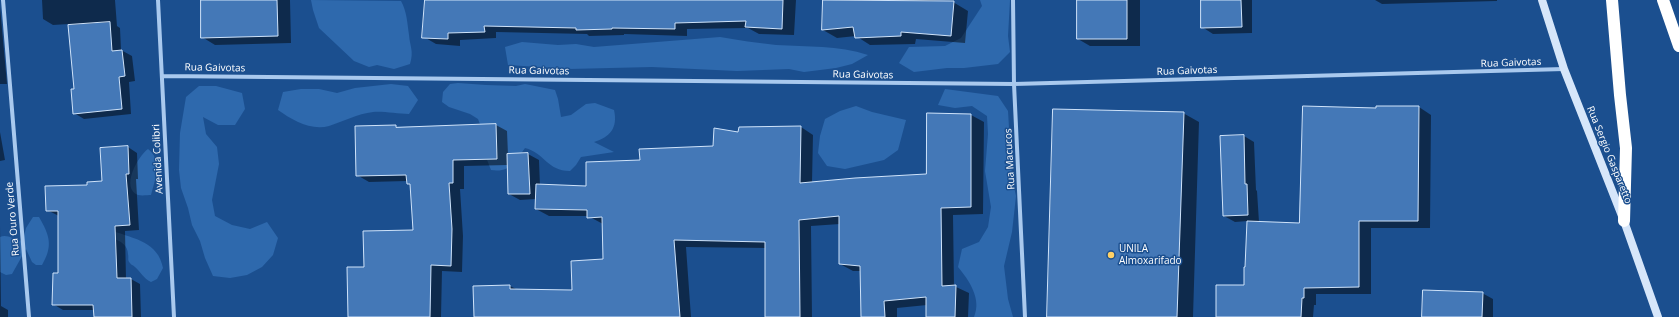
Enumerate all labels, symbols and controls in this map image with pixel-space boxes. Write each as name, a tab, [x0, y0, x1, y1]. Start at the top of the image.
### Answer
street label: Rua Gaivotas	[1480, 56, 1542, 70]
street label: Rua Gaivotas	[185, 61, 245, 75]
street label: Rua Gaivotas	[509, 64, 569, 78]
street label: Rua Gaivotas	[1156, 64, 1218, 78]
street label: Rua Gaivotas	[833, 68, 893, 82]
street label: Rua Sergio Gasparetto	[1584, 104, 1634, 206]
street label: Avenida Colibri	[150, 124, 166, 194]
street label: Rua Macucos	[1002, 128, 1018, 190]
street label: Rua Ouro Verde	[4, 181, 22, 257]
place label: UNILA Almoxarifado	[1119, 243, 1182, 266]
marker: UNILA Almoxarifado	[1106, 250, 1116, 260]

